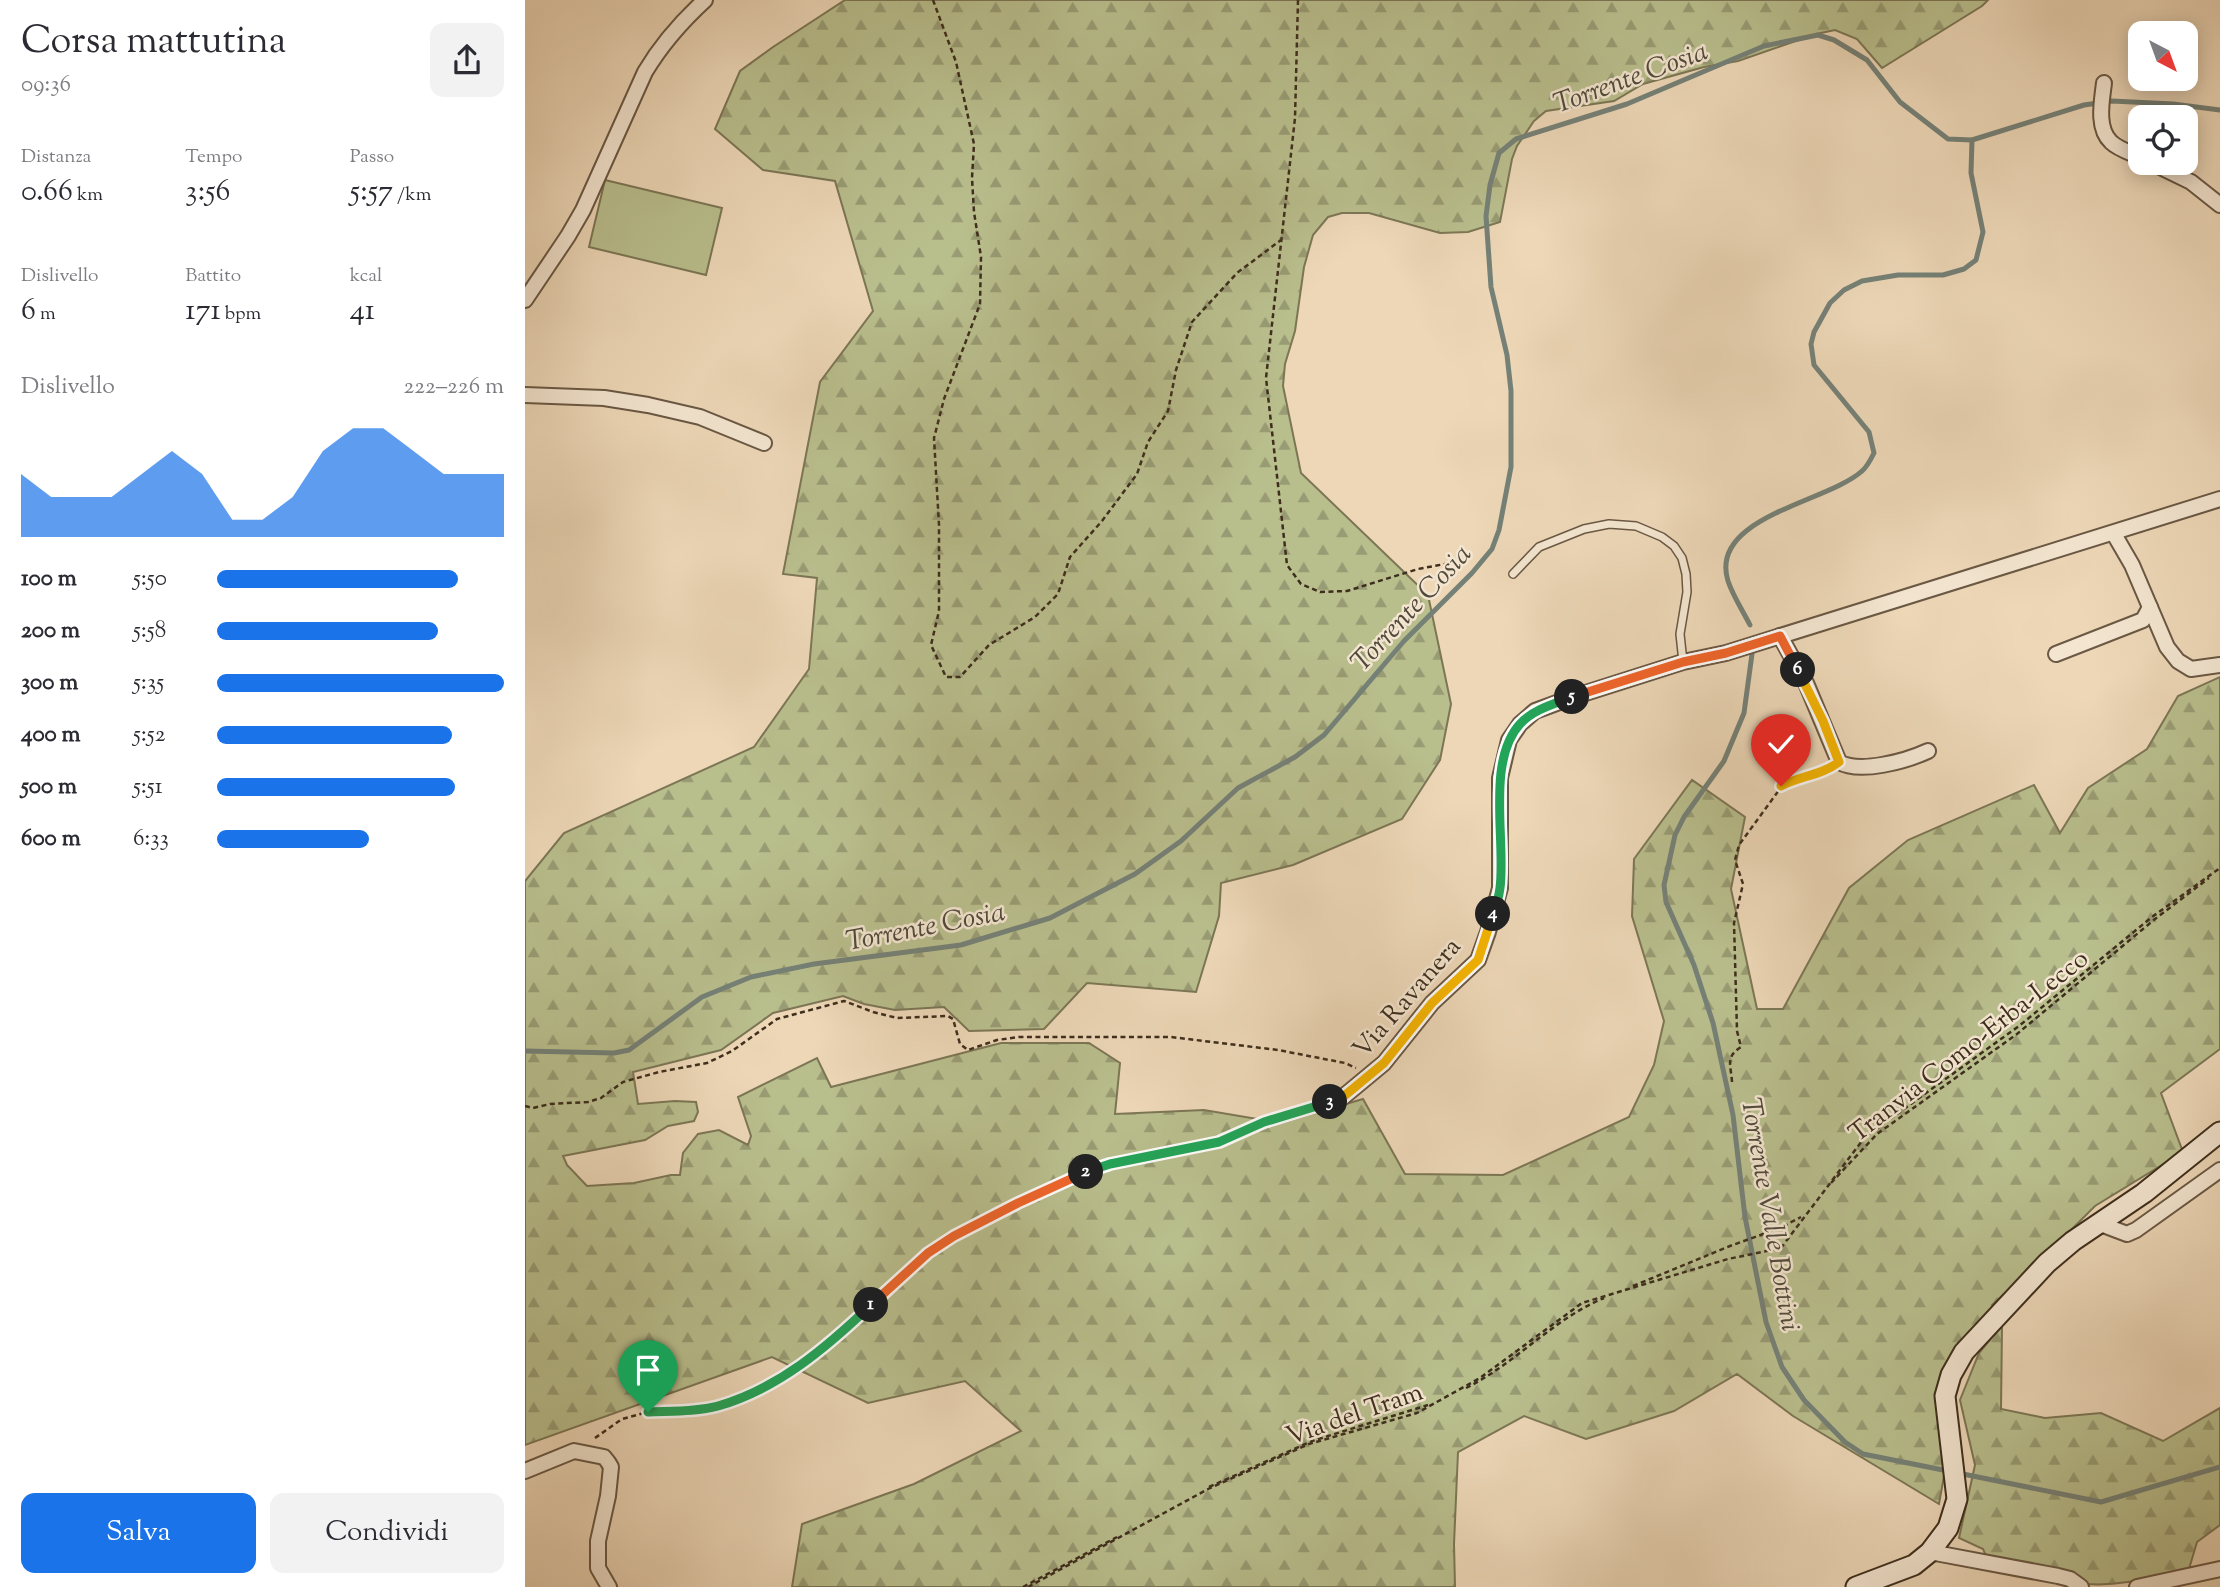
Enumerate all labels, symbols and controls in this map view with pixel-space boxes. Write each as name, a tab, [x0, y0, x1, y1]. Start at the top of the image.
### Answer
text: Corsa mattutina	[21, 16, 286, 70]
north arrow	[2128, 21, 2198, 91]
map controls	[2128, 21, 2198, 175]
button: share	[430, 23, 504, 97]
water label: Torrente Cosia	[1548, 32, 1714, 125]
text: 09:36	[21, 69, 71, 102]
button: locate	[2128, 105, 2198, 175]
text: Distanza	[21, 144, 91, 171]
text: Tempo	[185, 144, 242, 171]
text: Passo	[350, 144, 394, 171]
text: 0.66	[21, 171, 73, 214]
text: 3:56	[185, 171, 230, 214]
text: 5:57	[350, 171, 393, 214]
text: km	[73, 182, 103, 209]
text: /km	[393, 182, 431, 209]
text: Dislivello	[21, 263, 98, 290]
text: Battito	[185, 263, 241, 290]
text: kcal	[350, 263, 382, 290]
text: 6	[21, 290, 36, 333]
text: 171	[185, 290, 221, 333]
text: 41	[350, 290, 375, 333]
text: m	[36, 301, 56, 328]
text: bpm	[221, 301, 261, 328]
text: Dislivello	[21, 371, 115, 404]
text: 222–226 m	[404, 371, 504, 404]
water label: Torrente Cosia	[1342, 536, 1482, 682]
text: 100 m	[21, 563, 77, 596]
text: 5:50	[133, 563, 167, 596]
text: 200 m	[21, 615, 80, 648]
text: 5:58	[133, 615, 166, 648]
pin: 6	[1781, 652, 1815, 688]
text: 6	[1793, 656, 1802, 683]
text: 300 m	[21, 667, 78, 700]
text: 5:35	[133, 667, 164, 700]
pin: 5	[1555, 680, 1589, 714]
text: 5	[1568, 683, 1575, 710]
pin	[1751, 714, 1811, 786]
text: 400 m	[21, 719, 81, 752]
text: 5:52	[133, 719, 165, 752]
icon: check	[1762, 725, 1800, 763]
text: 500 m	[21, 771, 77, 804]
text: 5:51	[133, 771, 163, 804]
text: 600 m	[21, 823, 81, 856]
text: 6:33	[133, 823, 169, 856]
water label: Torrente Cosia	[842, 893, 1009, 963]
pin: 4	[1475, 897, 1511, 932]
text: 4	[1488, 900, 1497, 927]
street label: Via Ravanera	[1345, 930, 1471, 1067]
street label: Tranvia Como-Erba-Lecco	[1842, 942, 2097, 1152]
pin: 3	[1313, 1084, 1347, 1120]
text: 3	[1326, 1088, 1333, 1115]
water label: Torrente Valle Bottini	[1729, 1095, 1809, 1334]
pin: 2	[1069, 1154, 1103, 1190]
text: 2	[1081, 1158, 1090, 1185]
pin: 1	[853, 1288, 889, 1322]
text: 1	[867, 1291, 874, 1318]
pin	[618, 1340, 678, 1412]
icon: arrive	[629, 1351, 667, 1389]
street label: Via del Tram	[1281, 1375, 1428, 1456]
button: Salva	[21, 1493, 256, 1573]
button: Condividi	[270, 1493, 504, 1573]

